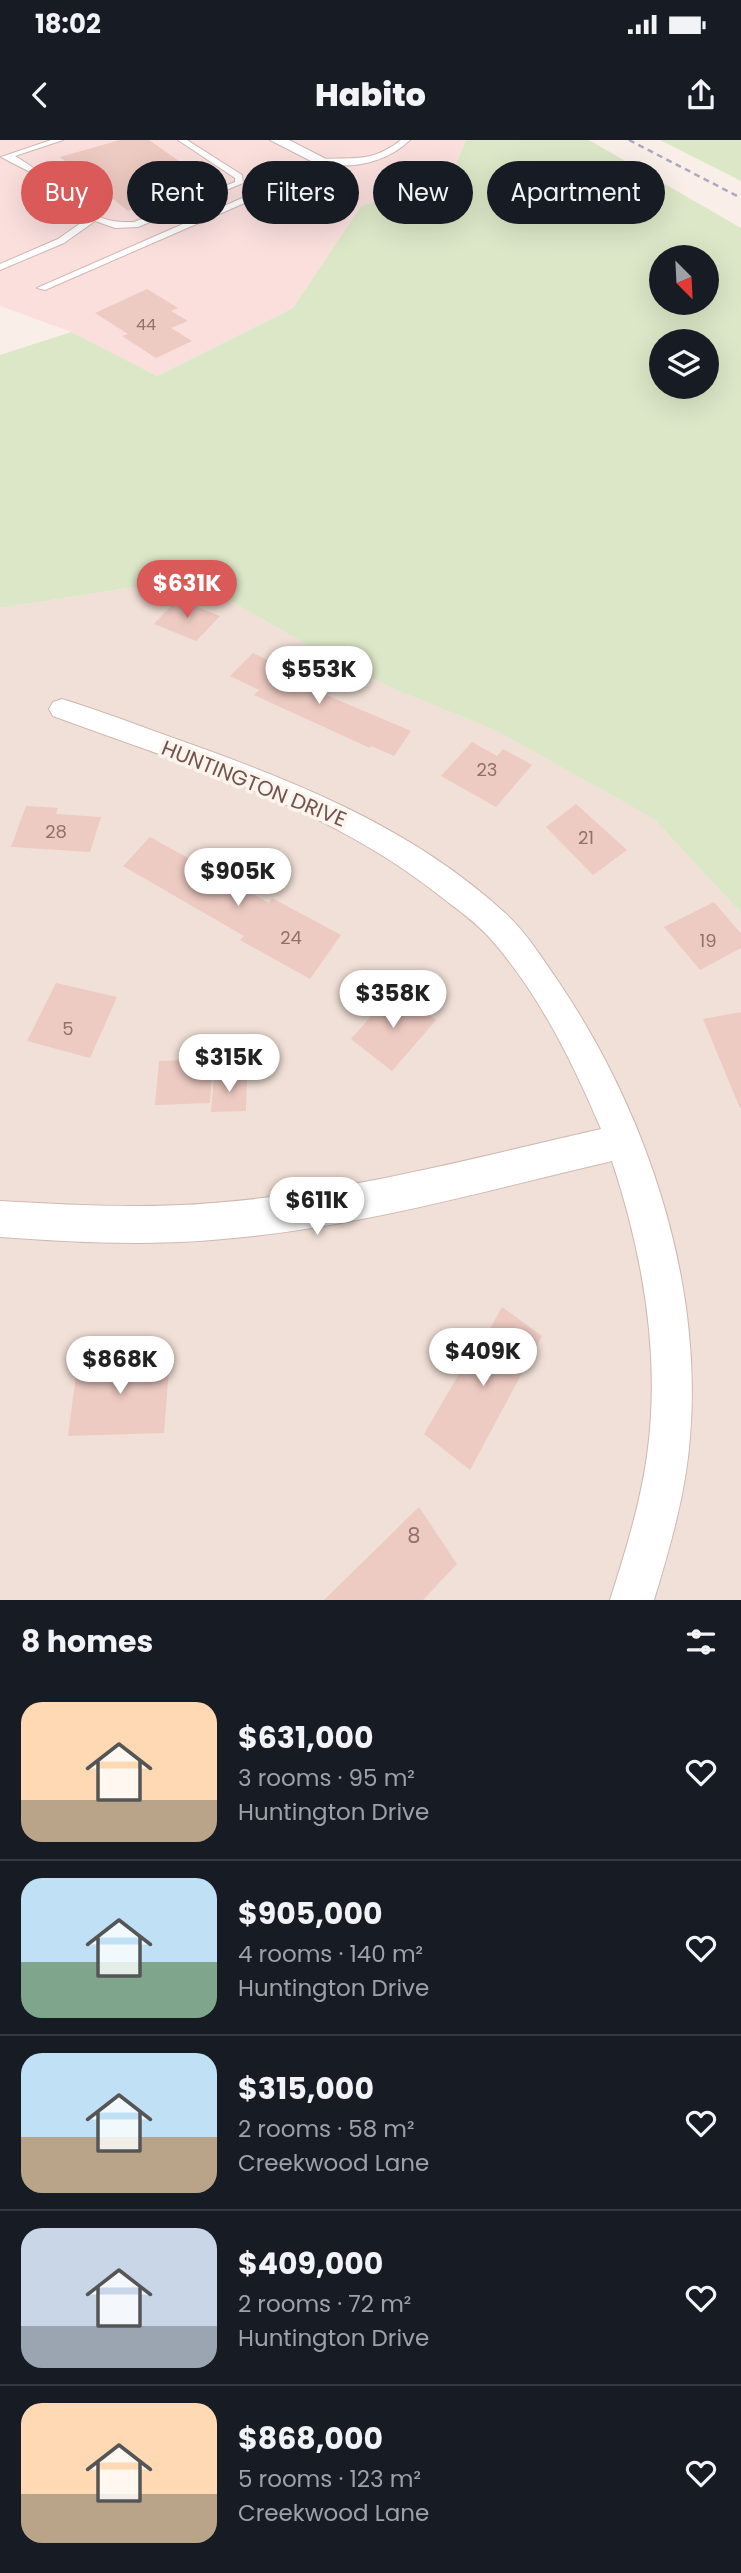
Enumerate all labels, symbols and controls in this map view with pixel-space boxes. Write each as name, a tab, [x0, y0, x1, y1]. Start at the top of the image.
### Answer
text: 18:02	[35, 6, 101, 42]
text: Habito	[315, 72, 426, 117]
icon: back	[21, 76, 59, 114]
icon: share	[682, 76, 720, 114]
chip: Buy	[21, 161, 113, 224]
chip: Rent	[127, 161, 228, 224]
chip: Filters	[242, 161, 359, 224]
chip: New	[373, 161, 473, 224]
chip: Apartment	[487, 161, 665, 224]
north arrow	[649, 245, 719, 315]
map controls	[649, 245, 719, 399]
house number: 44	[136, 313, 156, 336]
button: layers	[649, 329, 719, 399]
pin: $631K	[138, 560, 236, 620]
text: $631K	[153, 567, 221, 599]
pin: $553K	[270, 646, 368, 706]
text: $553K	[282, 653, 356, 685]
street label: HUNTINGTON DRIVE	[157, 733, 351, 834]
house number: 23	[477, 757, 497, 782]
house number: 28	[45, 819, 67, 844]
house number: 21	[578, 825, 594, 850]
pin: $905K	[189, 848, 287, 908]
text: $905K	[200, 855, 276, 887]
house number: 24	[280, 925, 302, 950]
house number: 19	[699, 928, 717, 953]
pin: $358K	[344, 970, 442, 1030]
text: $358K	[356, 977, 430, 1009]
house number: 5	[62, 1016, 74, 1041]
pin: $315K	[180, 1034, 278, 1094]
text: $315K	[195, 1041, 263, 1073]
pin: $611K	[268, 1178, 366, 1237]
text: $611K	[285, 1184, 349, 1216]
pin: $409K	[434, 1328, 532, 1388]
text: $409K	[445, 1335, 521, 1367]
pin: $868K	[71, 1336, 169, 1396]
text: $868K	[82, 1343, 158, 1375]
house number: 8	[407, 1521, 421, 1550]
text: 8 homes	[21, 1620, 153, 1663]
icon: filters	[682, 1623, 720, 1661]
text: $631,000	[238, 1716, 374, 1759]
icon: home	[77, 1730, 161, 1814]
icon: heart	[682, 1753, 720, 1791]
text: 3 rooms · 95 m²	[238, 1762, 415, 1794]
text: Huntington Drive	[238, 1796, 429, 1828]
text: $905,000	[238, 1892, 383, 1935]
icon: home	[77, 1906, 161, 1990]
icon: heart	[682, 1929, 720, 1967]
text: 4 rooms · 140 m²	[238, 1938, 423, 1970]
text: Huntington Drive	[238, 1972, 429, 2004]
text: $315,000	[238, 2067, 374, 2110]
icon: home	[77, 2081, 161, 2165]
icon: heart	[682, 2104, 720, 2142]
text: 2 rooms · 58 m²	[238, 2113, 415, 2145]
text: Creekwood Lane	[238, 2147, 429, 2179]
text: $409,000	[238, 2242, 383, 2285]
icon: home	[77, 2256, 161, 2340]
icon: heart	[682, 2279, 720, 2317]
text: 2 rooms · 72 m²	[238, 2288, 411, 2320]
text: Huntington Drive	[238, 2322, 429, 2354]
text: $868,000	[238, 2417, 383, 2460]
icon: home	[77, 2431, 161, 2515]
icon: heart	[682, 2454, 720, 2492]
text: 5 rooms · 123 m²	[238, 2463, 421, 2495]
text: Creekwood Lane	[238, 2497, 429, 2529]

